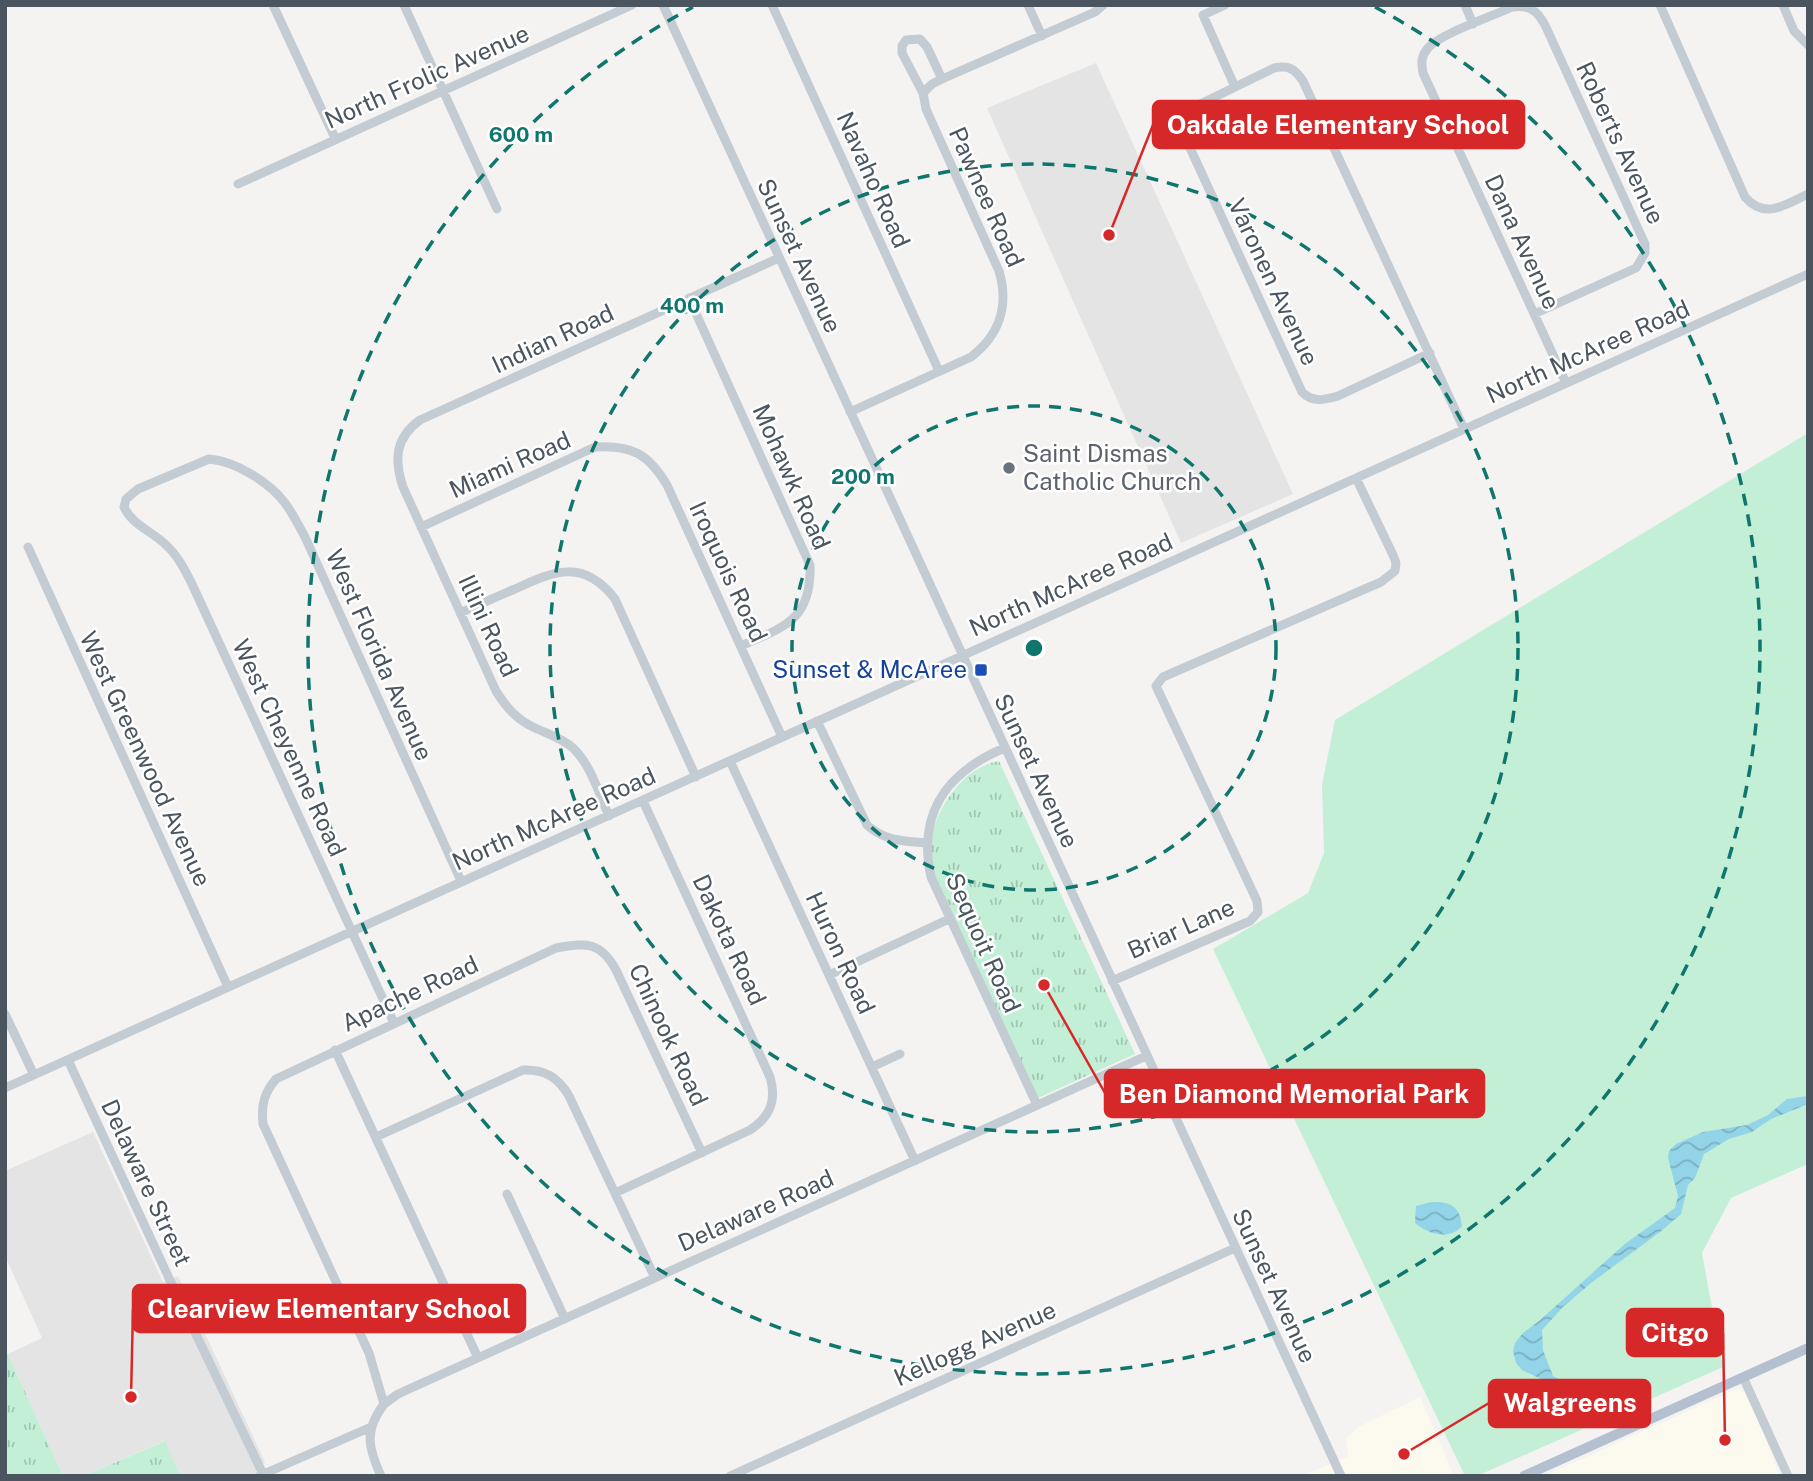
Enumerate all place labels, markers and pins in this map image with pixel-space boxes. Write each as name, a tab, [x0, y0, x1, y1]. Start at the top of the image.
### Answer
callout: Oakdale Elementary School	[1153, 101, 1524, 148]
place label: Saint Dismas Catholic Church	[1023, 439, 1201, 495]
marker: Saint Dismas Catholic Church	[1001, 460, 1017, 476]
centre of rings	[1022, 636, 1046, 660]
place label: Sunset & McAree	[772, 655, 967, 683]
marker: Sunset & McAree	[973, 662, 989, 678]
callout: Ben Diamond Memorial Park	[1105, 1070, 1484, 1117]
callout: Clearview Elementary School	[133, 1285, 525, 1332]
callout: Citgo	[1627, 1309, 1723, 1356]
callout: Walgreens	[1489, 1380, 1650, 1427]

